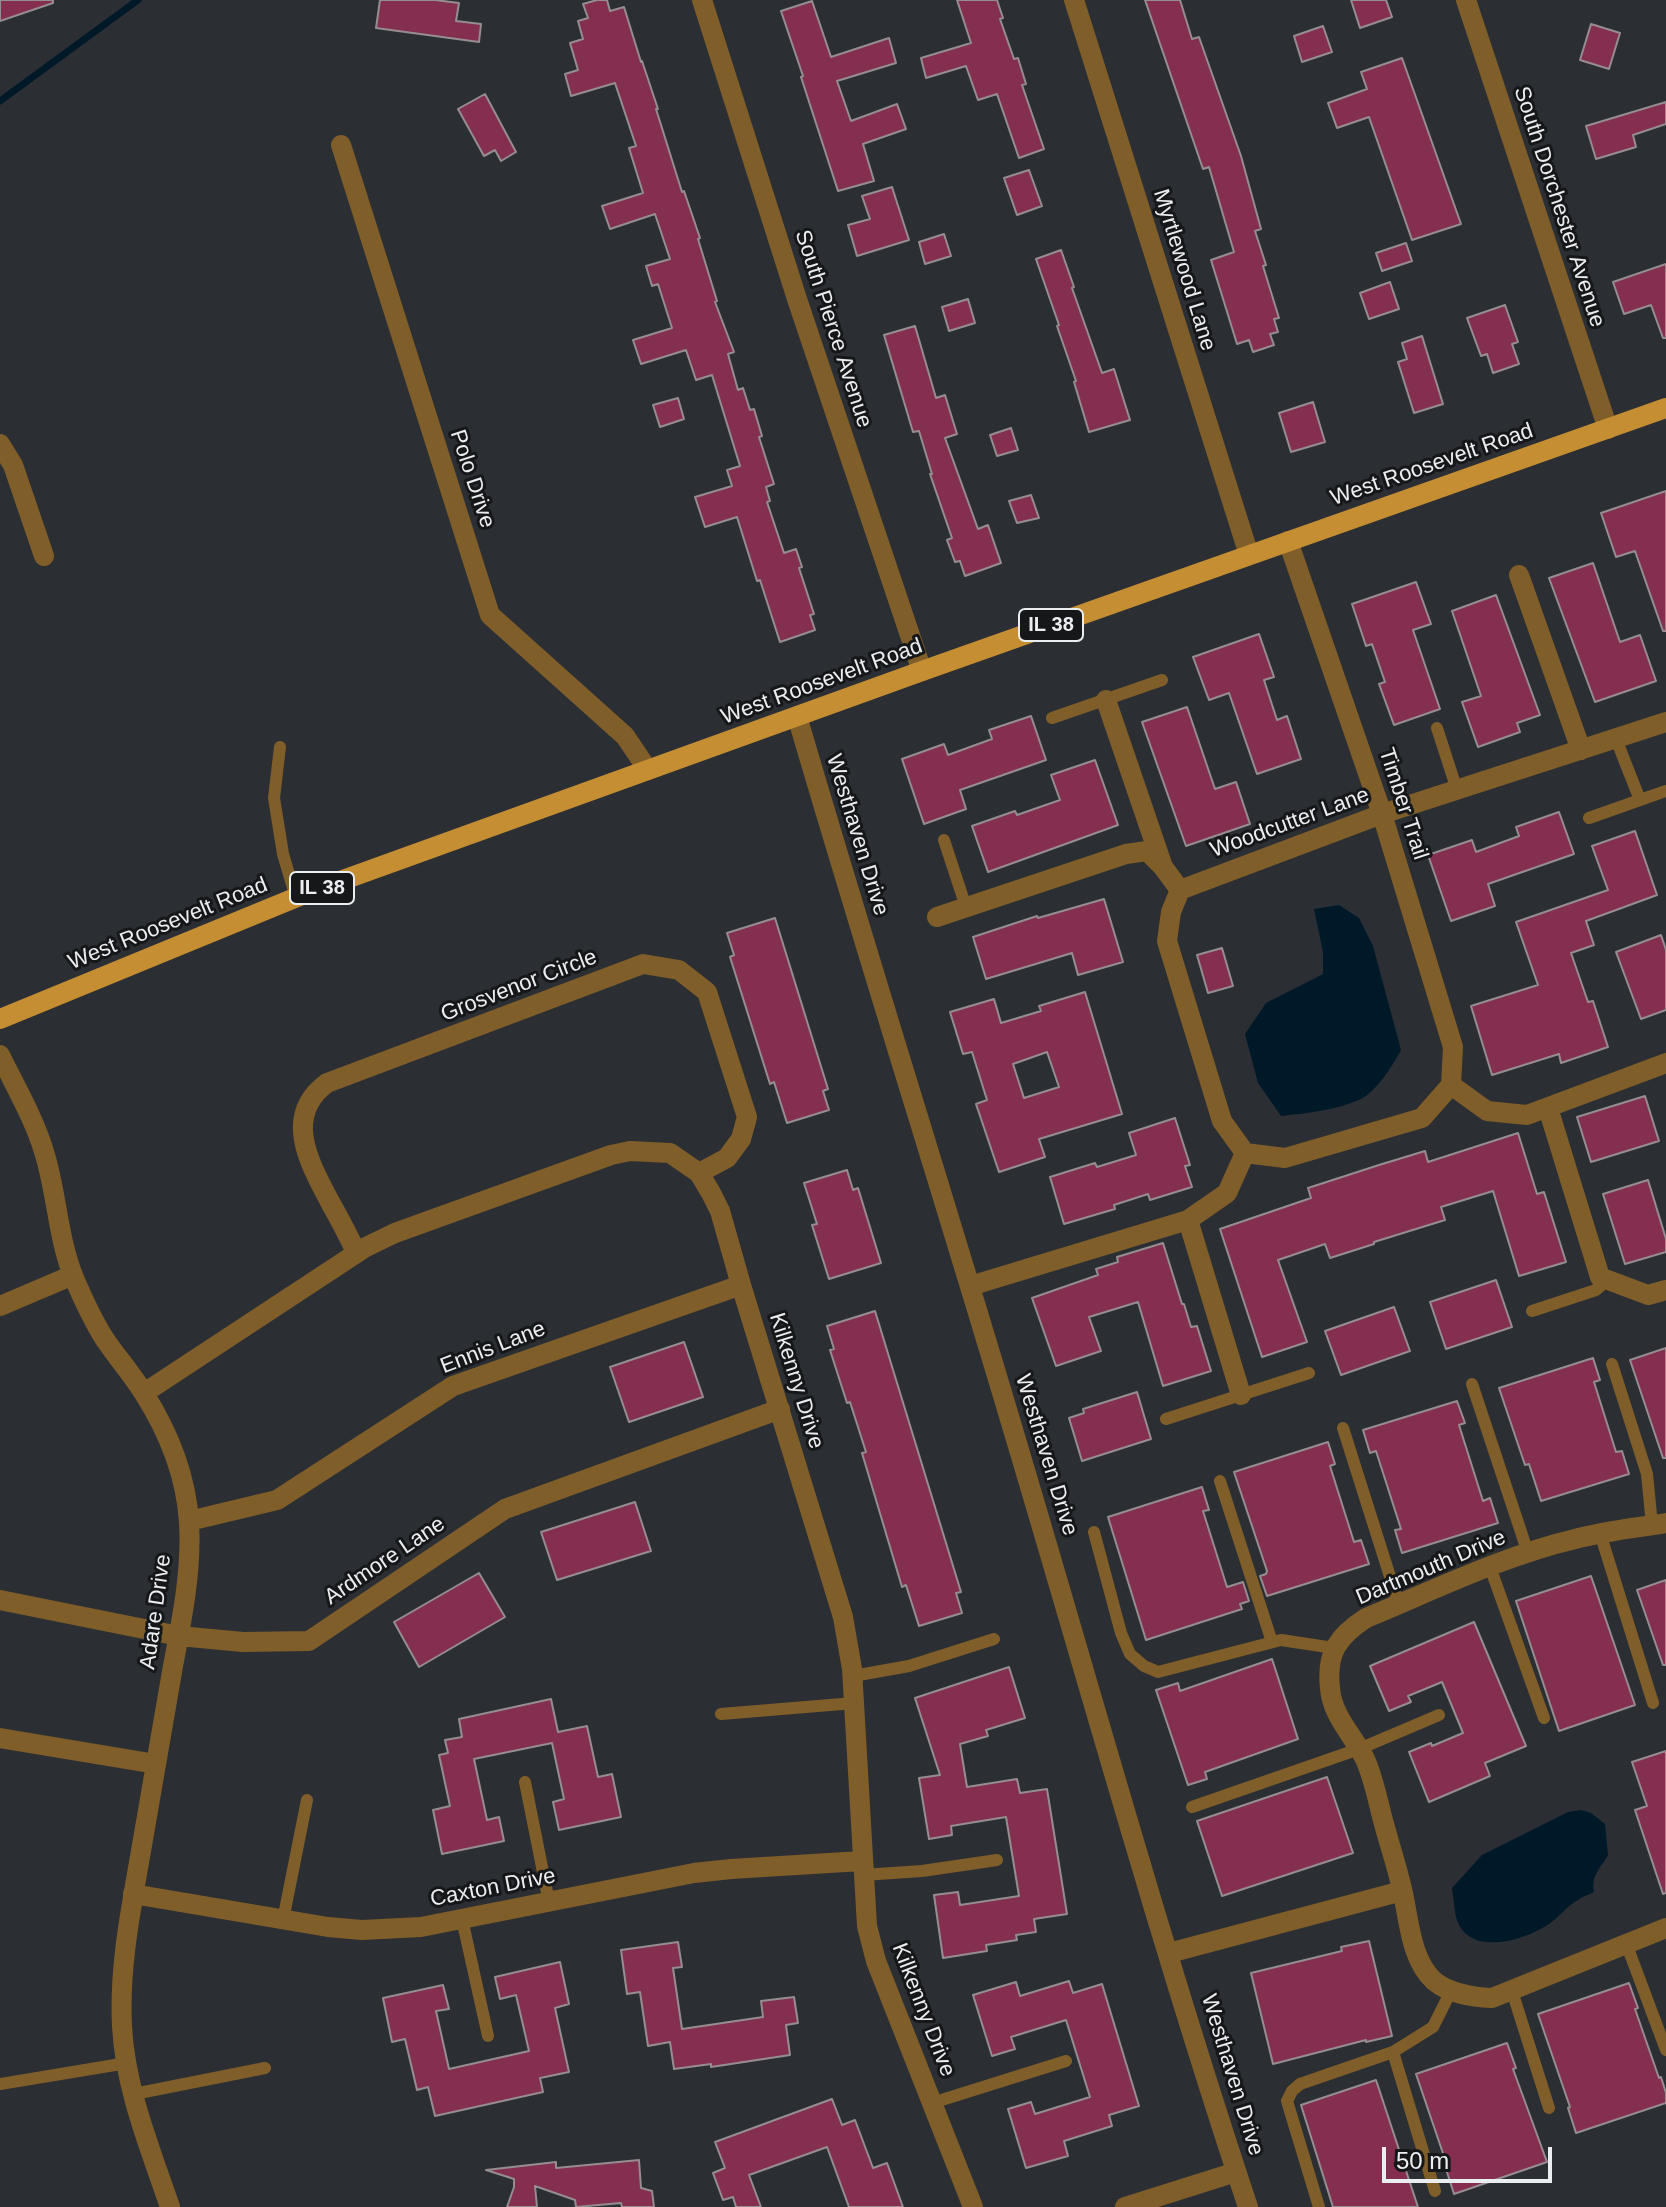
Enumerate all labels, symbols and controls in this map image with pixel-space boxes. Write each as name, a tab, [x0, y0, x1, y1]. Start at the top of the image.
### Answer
street label: South Dorchester Avenue	[1508, 83, 1610, 331]
street label: Myrtlewood Lane	[1147, 186, 1221, 354]
street label: South Pierce Avenue	[789, 227, 877, 431]
street label: West Roosevelt Road	[1327, 418, 1537, 512]
street label: Polo Drive	[444, 427, 500, 531]
road number: IL 38	[1019, 609, 1083, 641]
street label: West Roosevelt Road	[718, 633, 926, 731]
street label: Timber Trail	[1373, 745, 1433, 863]
street label: Westhaven Drive	[820, 751, 894, 919]
street label: Woodcutter Lane	[1207, 782, 1373, 864]
street label: West Roosevelt Road	[65, 872, 271, 976]
road number: IL 38	[290, 872, 354, 904]
street label: Grosvenor Circle	[437, 944, 601, 1028]
street label: Kilkenny Drive	[763, 1310, 829, 1452]
street label: Ennis Lane	[437, 1316, 549, 1380]
street label: Westhaven Drive	[1009, 1371, 1083, 1539]
street label: Ardmore Lane	[320, 1511, 450, 1611]
street label: Dartmouth Drive	[1352, 1525, 1510, 1611]
street label: Adare Drive	[135, 1553, 177, 1671]
street label: Caxton Drive	[428, 1863, 558, 1913]
street label: Kilkenny Drive	[885, 1940, 961, 2080]
street label: Westhaven Drive	[1195, 1991, 1269, 2159]
scale bar	[1386, 2131, 1556, 2181]
text: 50 m	[1396, 2147, 1449, 2174]

